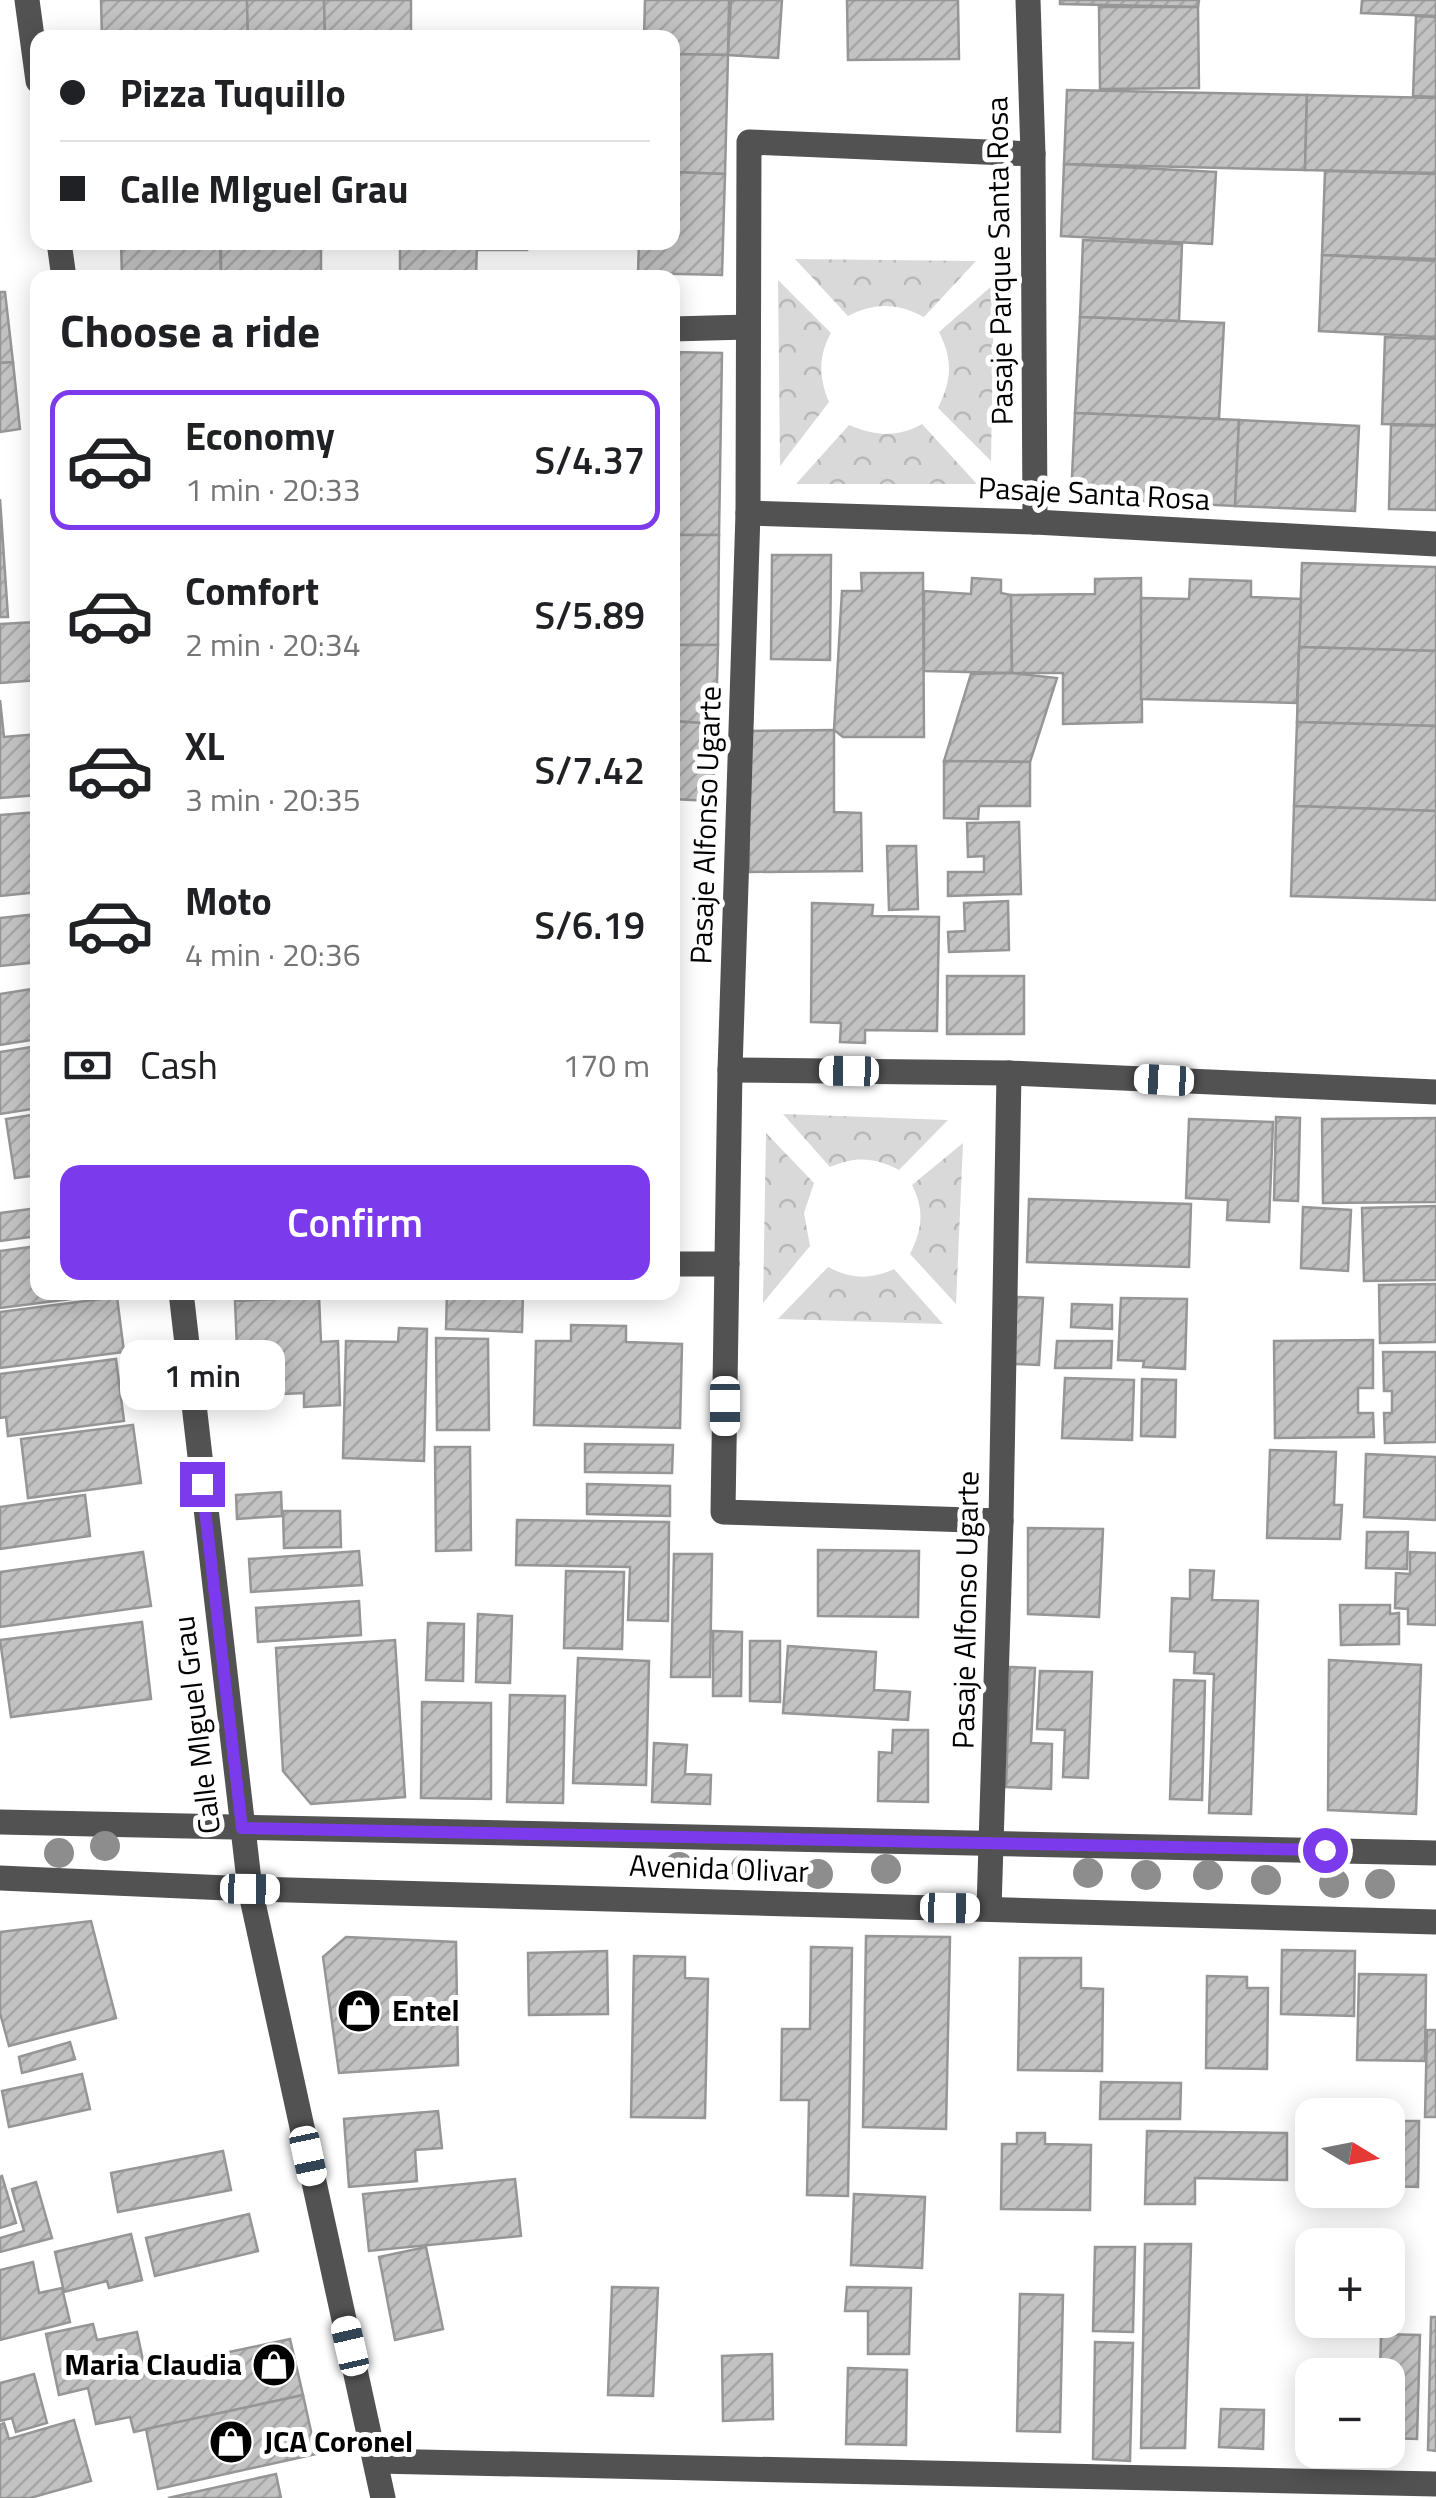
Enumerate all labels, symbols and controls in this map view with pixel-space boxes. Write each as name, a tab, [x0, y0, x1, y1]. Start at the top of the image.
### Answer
text: Pizza Tuquillo	[120, 64, 346, 122]
street label: Pasaje Parque Santa Rosa	[973, 96, 1025, 426]
text: Calle MIguel Grau	[120, 160, 409, 218]
text: Choose a ride	[60, 296, 320, 364]
text: Economy	[185, 407, 335, 465]
icon: car	[65, 415, 155, 505]
text: S/4.37	[535, 431, 645, 489]
street label: Pasaje Santa Rosa	[977, 464, 1211, 522]
text: 1 min · 20:33	[185, 465, 361, 513]
text: Comfort	[185, 562, 319, 620]
icon: car	[65, 570, 155, 660]
text: S/5.89	[535, 586, 645, 644]
text: 2 min · 20:34	[185, 620, 361, 668]
street label: Pasaje Alfonso Ugarte	[677, 685, 733, 965]
text: XL	[185, 717, 225, 775]
icon: car	[65, 725, 155, 815]
text: S/7.42	[535, 741, 645, 799]
text: 3 min · 20:35	[185, 775, 361, 823]
text: Moto	[185, 872, 272, 930]
icon: car	[65, 880, 155, 970]
text: S/6.19	[535, 896, 645, 954]
text: 4 min · 20:36	[185, 930, 361, 978]
text: Cash	[140, 1036, 218, 1094]
icon: cash	[60, 1038, 115, 1093]
text: 170 m	[562, 1041, 650, 1089]
car	[819, 1055, 879, 1087]
car	[1133, 1063, 1195, 1097]
button: Confirm	[60, 1165, 650, 1280]
callout: 1 min	[120, 1339, 284, 1409]
text: 1 min	[164, 1351, 241, 1399]
car	[710, 1376, 740, 1436]
route end	[180, 1462, 225, 1507]
street label: Pasaje Alfonso Ugarte	[940, 1470, 990, 1750]
street label: Calle MIguel Grau	[160, 1614, 232, 1837]
route start	[1303, 1828, 1348, 1873]
street label: Avenida Olivar	[628, 1842, 810, 1894]
car	[220, 1873, 280, 1905]
car	[920, 1892, 980, 1924]
place label: Entel	[392, 1987, 460, 2033]
shop icon: Entel	[336, 1988, 382, 2034]
north arrow	[1295, 2098, 1405, 2208]
map controls	[1295, 2098, 1405, 2468]
car	[287, 2124, 329, 2188]
button: +	[1295, 2228, 1405, 2338]
car	[329, 2313, 371, 2379]
place label: Maria Claudia	[64, 2341, 242, 2387]
shop icon: Maria Claudia	[251, 2342, 297, 2388]
button: −	[1295, 2358, 1405, 2468]
place label: JCA Coronel	[264, 2418, 413, 2464]
shop icon: JCA Coronel	[208, 2419, 254, 2465]

